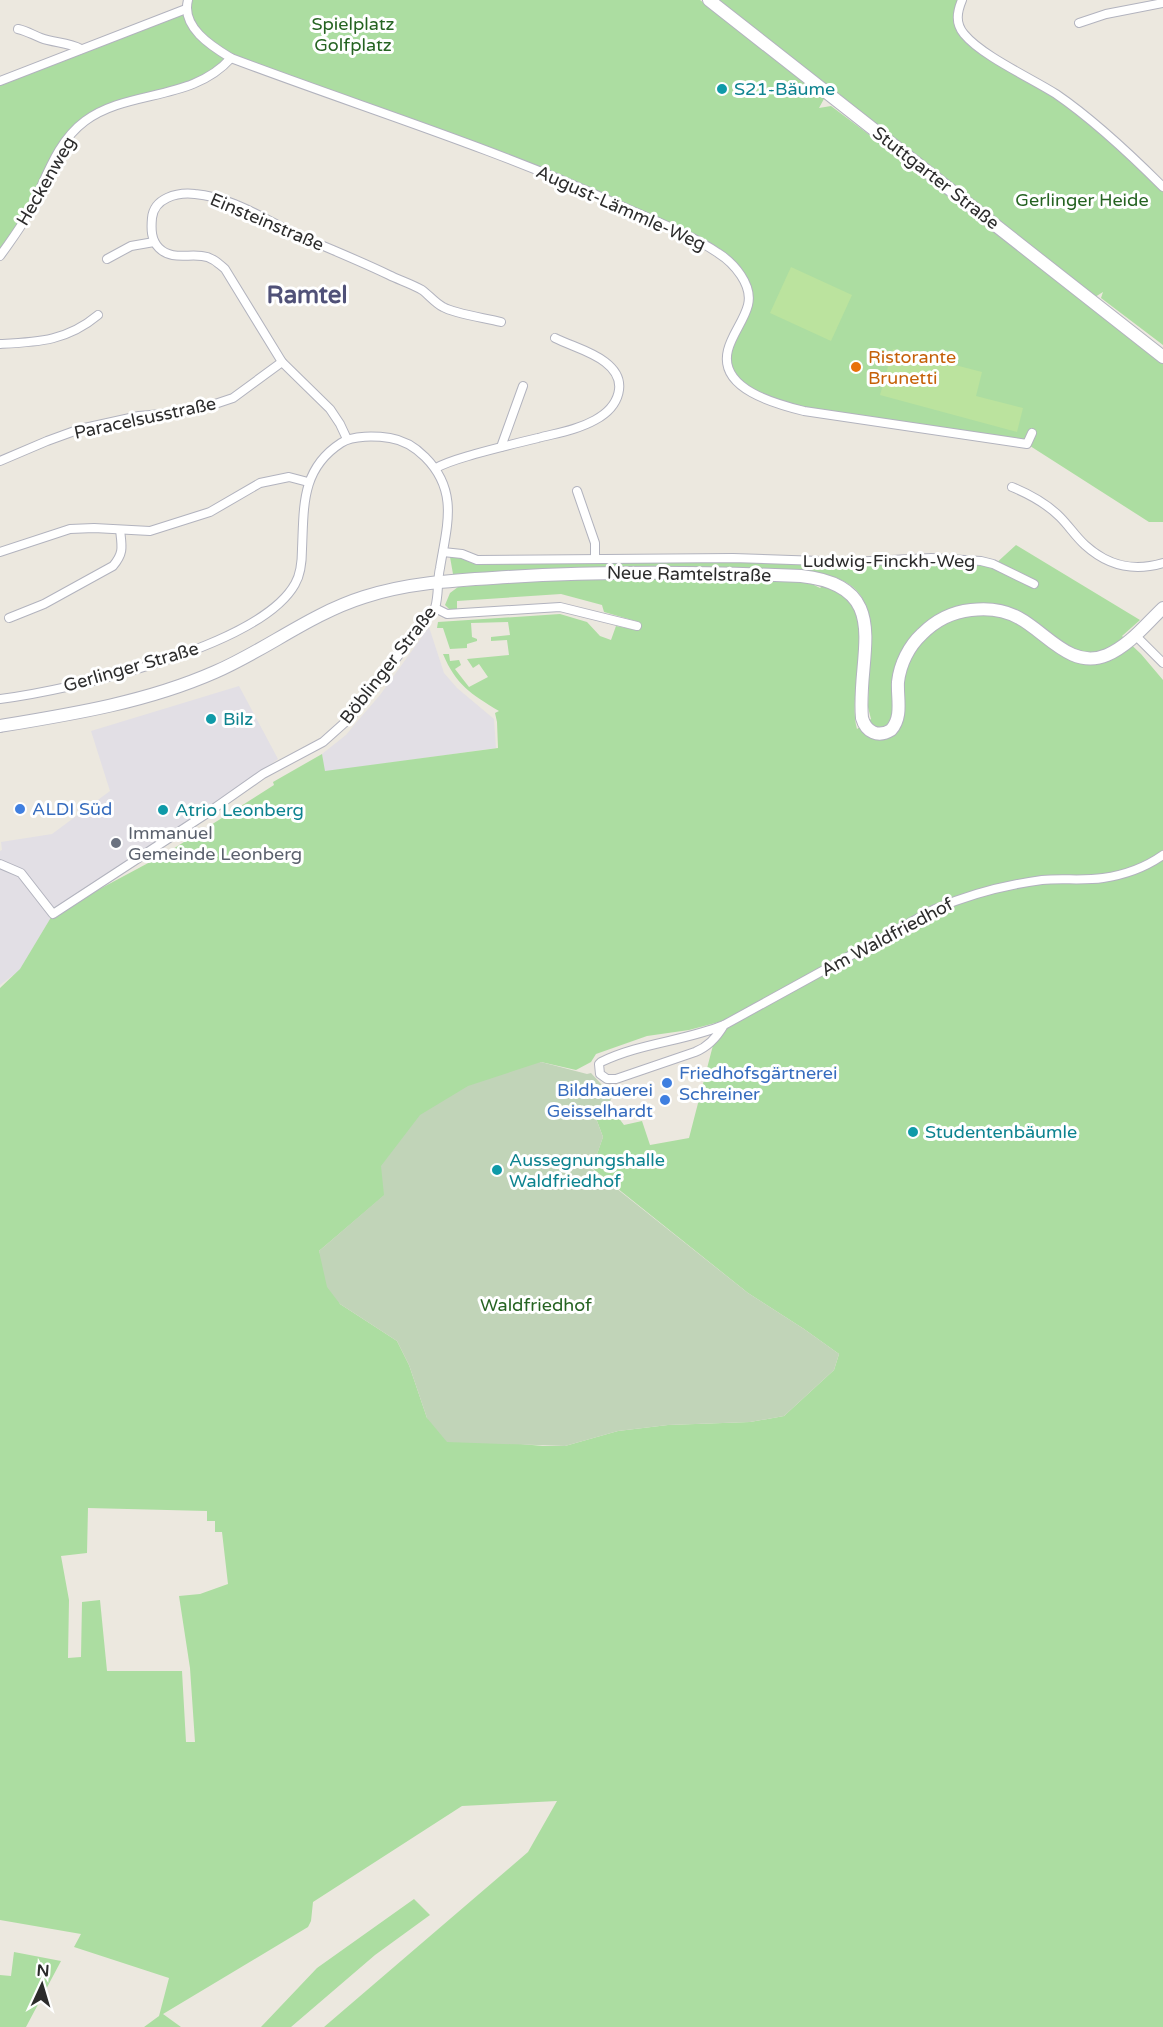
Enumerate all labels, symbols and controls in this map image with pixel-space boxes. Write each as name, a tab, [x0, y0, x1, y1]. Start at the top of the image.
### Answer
park label: Spielplatz Golfplatz	[311, 13, 395, 56]
place label: S21-Bäume	[734, 78, 835, 100]
marker: S21-Bäume	[715, 82, 729, 96]
street label: Stuttgarter Straße	[868, 122, 1004, 234]
street label: Heckenweg	[12, 132, 80, 230]
street label: August-Lämmle-Weg	[533, 161, 709, 255]
street label: Einsteinstraße	[207, 188, 327, 256]
park label: Gerlinger Heide	[1015, 189, 1149, 211]
district label: Ramtel	[267, 281, 347, 310]
place label: Ristorante Brunetti	[868, 346, 956, 389]
marker: Ristorante Brunetti	[849, 360, 863, 374]
street label: Paracelsusstraße	[72, 392, 218, 444]
street label: Ludwig-Finckh-Weg	[803, 550, 975, 572]
street label: Neue Ramtelstraße	[607, 562, 771, 586]
street label: Böblinger Straße	[335, 602, 441, 728]
street label: Gerlinger Straße	[61, 637, 201, 697]
place label: Bilz	[223, 708, 253, 730]
marker: Bilz	[204, 712, 218, 726]
place label: ALDI Süd	[32, 798, 112, 820]
place label: Atrio Leonberg	[175, 799, 304, 821]
marker: ALDI Süd	[13, 802, 27, 816]
marker: Atrio Leonberg	[156, 803, 170, 817]
place label: Immanuel Gemeinde Leonberg	[128, 822, 302, 865]
marker: Immanuel Gemeinde Leonberg	[109, 836, 123, 850]
street label: Am Waldfriedhof	[817, 893, 957, 981]
place label: Friedhofsgärtnerei Schreiner	[679, 1062, 837, 1105]
marker: Friedhofsgärtnerei Schreiner	[660, 1076, 674, 1090]
place label: Bildhauerei Geisselhardt	[547, 1079, 653, 1122]
marker: Bildhauerei Geisselhardt	[658, 1093, 672, 1107]
place label: Studentenbäumle	[925, 1121, 1077, 1143]
marker: Studentenbäumle	[906, 1125, 920, 1139]
place label: Aussegnungshalle Waldfriedhof	[509, 1149, 665, 1192]
marker: Aussegnungshalle Waldfriedhof	[490, 1163, 504, 1177]
park label: Waldfriedhof	[480, 1294, 592, 1316]
north arrow	[12, 1955, 72, 2015]
text: N	[36, 1961, 50, 1981]

